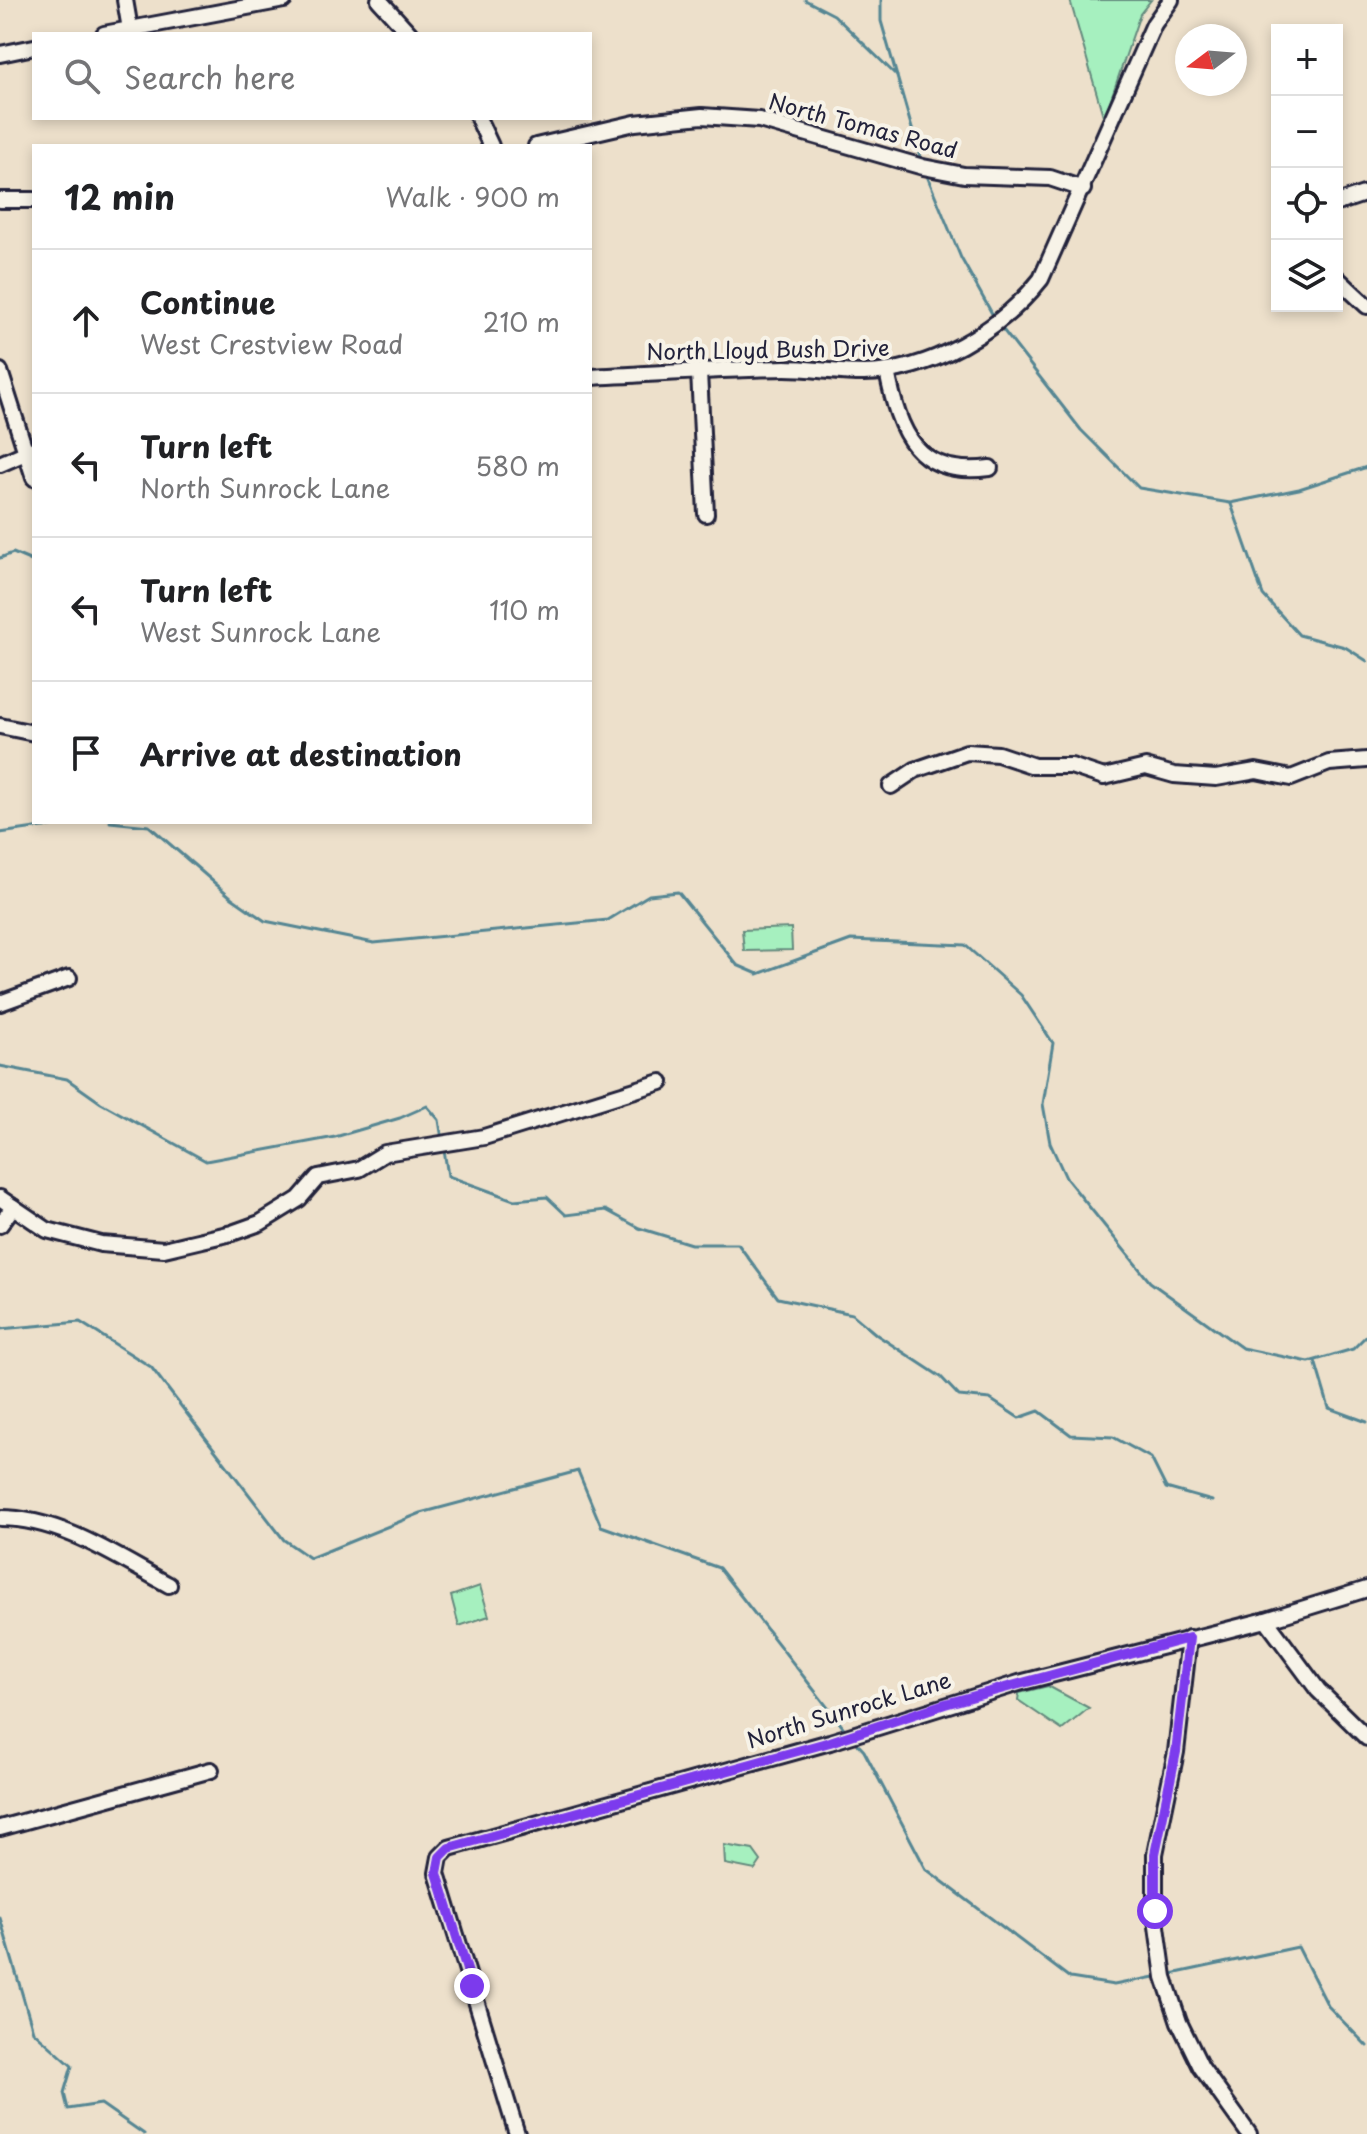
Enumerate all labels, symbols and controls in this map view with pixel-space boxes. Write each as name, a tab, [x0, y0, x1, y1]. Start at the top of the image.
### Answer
north arrow	[1175, 24, 1247, 96]
map controls	[1271, 24, 1343, 312]
button: +	[1271, 24, 1343, 96]
search box	[32, 32, 592, 120]
icon: search	[60, 54, 104, 98]
text: Search here	[124, 54, 296, 99]
street label: North Tomas Road	[765, 83, 961, 166]
button: −	[1271, 96, 1343, 168]
button: locate	[1271, 168, 1343, 240]
text: 12 min	[64, 170, 175, 222]
text: Walk · 900 m	[385, 177, 560, 216]
button: layers	[1271, 240, 1343, 312]
text: Continue	[140, 279, 275, 324]
icon: ahead	[64, 299, 108, 343]
text: 210 m	[483, 302, 560, 341]
text: West Crestview Road	[140, 324, 403, 363]
street label: North Lloyd Bush Drive	[646, 330, 890, 367]
text: Turn left	[140, 423, 272, 468]
icon: left	[64, 443, 108, 487]
text: 580 m	[475, 446, 560, 485]
text: North Sunrock Lane	[140, 468, 390, 507]
text: Turn left	[140, 567, 272, 612]
icon: left	[64, 587, 108, 631]
text: 110 m	[489, 590, 560, 629]
text: West Sunrock Lane	[140, 612, 381, 651]
icon: arrive	[64, 731, 108, 775]
text: Arrive at destination	[140, 731, 462, 776]
street label: North Sunrock Lane	[742, 1662, 955, 1755]
route start	[1137, 1893, 1173, 1929]
route end	[454, 1968, 490, 2004]

